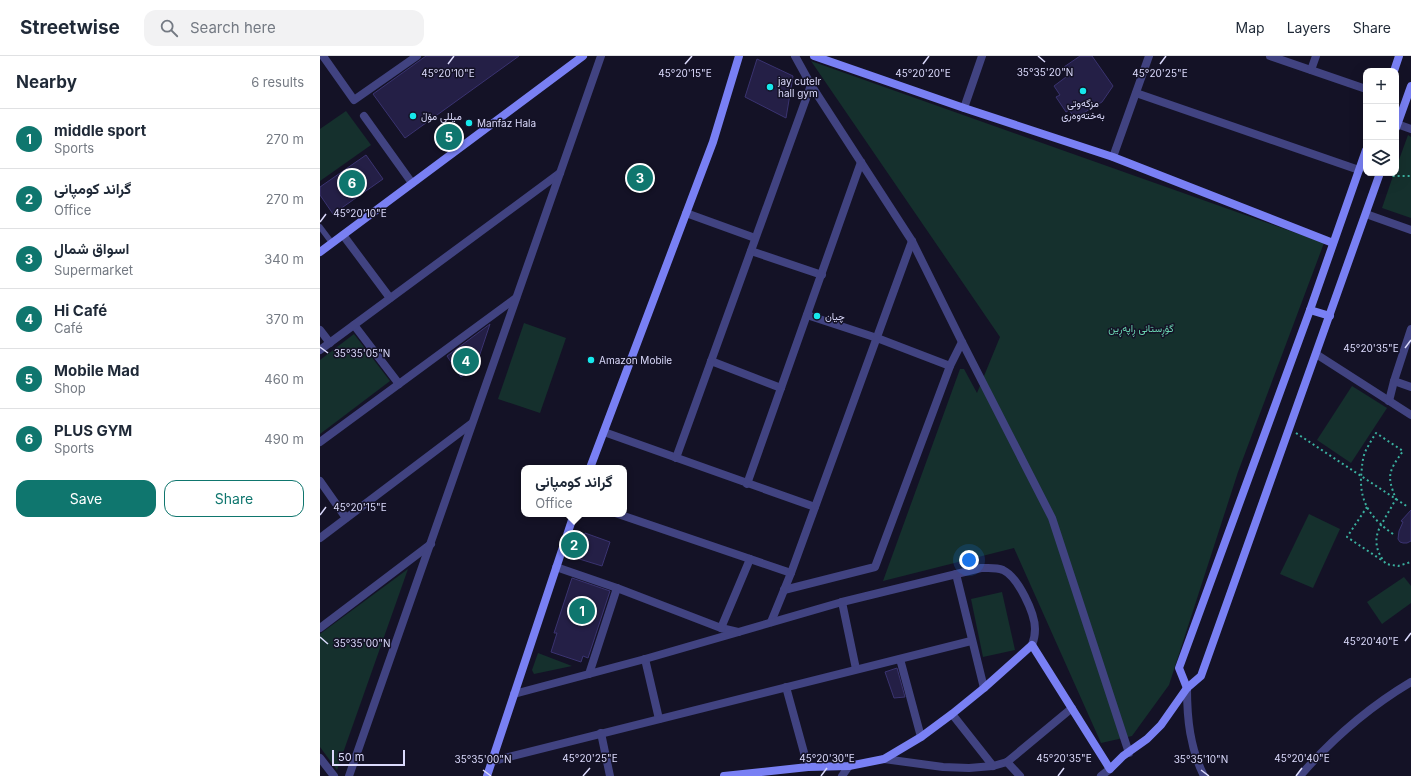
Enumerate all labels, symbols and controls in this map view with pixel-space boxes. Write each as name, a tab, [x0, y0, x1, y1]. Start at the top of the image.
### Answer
search box	[144, 10, 424, 46]
text: Streetwise	[20, 16, 120, 39]
icon: search	[158, 17, 180, 39]
text: Search here	[190, 18, 276, 37]
text: Map	[1236, 19, 1265, 36]
text: Layers	[1287, 19, 1331, 36]
text: Share	[1353, 19, 1391, 36]
text: 35°35'20"N	[1017, 66, 1073, 78]
text: 45°20'10"E	[421, 67, 475, 79]
text: 45°20'15"E	[658, 67, 712, 79]
text: 45°20'20"E	[895, 67, 951, 79]
text: 45°20'25"E	[1132, 67, 1188, 79]
map controls	[1363, 68, 1399, 176]
button: +	[1363, 68, 1399, 104]
text: Nearby	[16, 72, 77, 92]
text: 6 results	[251, 74, 304, 90]
place label: jay cutelr hall gym	[777, 75, 821, 99]
marker: jay cutelr hall gym	[765, 82, 775, 92]
marker: مزگەوتی بەختەوەری	[1078, 86, 1088, 96]
place label: مزگەوتی بەختەوەری	[1061, 97, 1105, 122]
button: −	[1363, 104, 1399, 140]
place label: میللی مۆڵ	[421, 110, 462, 123]
marker: میللی مۆڵ	[408, 111, 418, 121]
place label: Manfaz Hala	[477, 117, 536, 129]
marker: Manfaz Hala	[464, 118, 474, 128]
text: middle sport	[54, 121, 146, 140]
pin: 5	[436, 122, 462, 152]
text: 1	[26, 131, 32, 147]
text: 270 m	[266, 131, 304, 147]
text: Sports	[54, 140, 94, 156]
button: layers	[1363, 140, 1399, 176]
pin: 3	[627, 163, 653, 193]
pin: 6	[339, 168, 365, 198]
text: گراند كومپانى	[54, 179, 131, 198]
text: 2	[25, 191, 33, 207]
text: 270 m	[266, 191, 304, 207]
text: Office	[54, 202, 91, 218]
text: 45°20'10"E	[333, 207, 387, 219]
text: اسواق شمال	[54, 239, 129, 258]
text: 3	[25, 251, 33, 267]
text: 340 m	[264, 251, 304, 267]
text: Supermarket	[54, 262, 133, 278]
text: Hi Café	[54, 301, 107, 320]
place label: چيان	[825, 310, 845, 324]
text: 4	[25, 311, 33, 327]
text: 370 m	[266, 311, 304, 327]
marker: چيان	[812, 311, 822, 321]
text: Café	[54, 320, 83, 336]
park label: گۆڕستانی ڕاپەڕین	[1108, 322, 1174, 337]
text: 45°20'35"E	[1343, 342, 1399, 354]
pin: 4	[453, 346, 479, 376]
text: 35°35'05"N	[334, 347, 390, 359]
place label: Amazon Mobile	[599, 354, 672, 366]
marker: Amazon Mobile	[586, 355, 596, 365]
text: Mobile Mad	[54, 361, 139, 380]
text: 5	[25, 371, 33, 387]
text: 460 m	[264, 371, 304, 387]
text: Shop	[54, 380, 86, 396]
text: PLUS GYM	[54, 421, 132, 440]
text: 6	[25, 431, 33, 447]
text: 490 m	[264, 431, 304, 447]
text: Sports	[54, 440, 94, 456]
popup	[521, 465, 627, 517]
text: گراند كومپانى	[535, 472, 613, 491]
button: Save	[16, 480, 156, 517]
button: Share	[164, 480, 304, 517]
text: Office	[535, 495, 573, 511]
text: 45°20'15"E	[333, 501, 387, 513]
pin: 2	[561, 530, 587, 560]
your location	[959, 550, 979, 570]
pin: 1	[569, 596, 595, 626]
text: 45°20'40"E	[1343, 635, 1399, 647]
text: 35°35'00"N	[334, 637, 390, 649]
scale bar	[332, 748, 405, 767]
text: 50 m	[338, 750, 364, 764]
text: 45°20'25"E	[562, 752, 618, 764]
text: 45°20'30"E	[799, 752, 855, 764]
text: 45°20'35"E	[1036, 752, 1092, 764]
text: 45°20'40"E	[1274, 752, 1330, 764]
text: 35°35'00"N	[455, 753, 511, 765]
text: 35°35'10"N	[1174, 753, 1228, 765]

